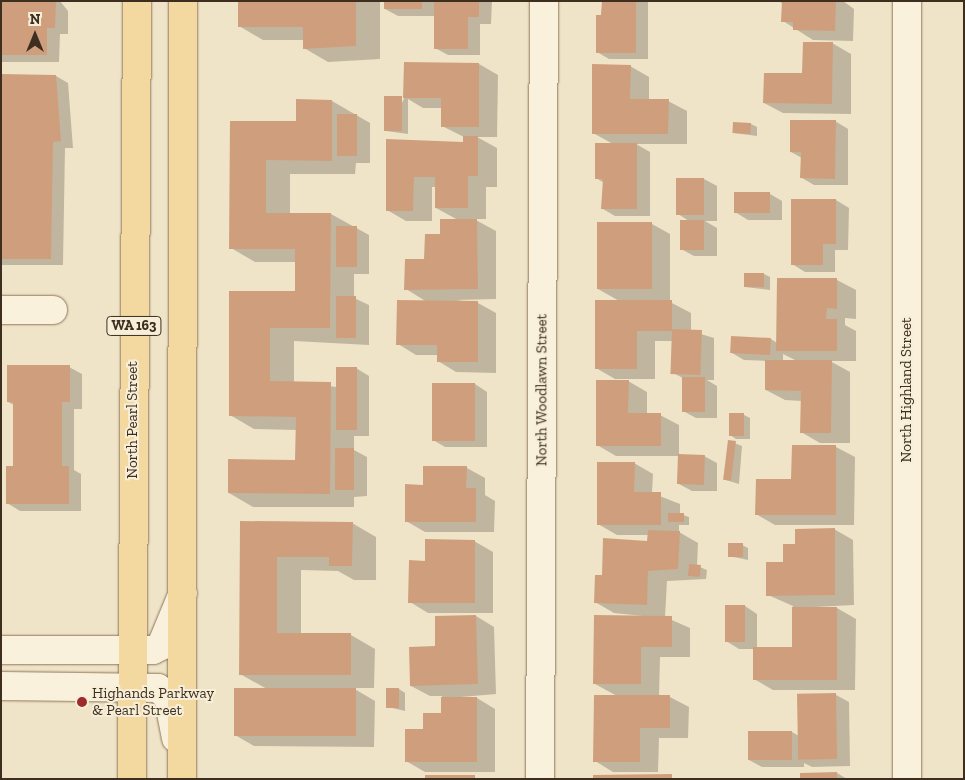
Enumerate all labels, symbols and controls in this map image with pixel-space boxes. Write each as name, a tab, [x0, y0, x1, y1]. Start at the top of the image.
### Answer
north arrow	[10, 10, 60, 60]
text: N	[30, 11, 40, 28]
street label: North Woodlawn Street	[533, 313, 551, 467]
road number: WA 163	[105, 314, 163, 338]
street label: North Highland Street	[898, 317, 916, 463]
street label: North Pearl Street	[124, 361, 142, 479]
place label: Highands Parkway & Pearl Street	[92, 684, 214, 719]
marker: Highands Parkway & Pearl Street	[76, 696, 88, 708]

